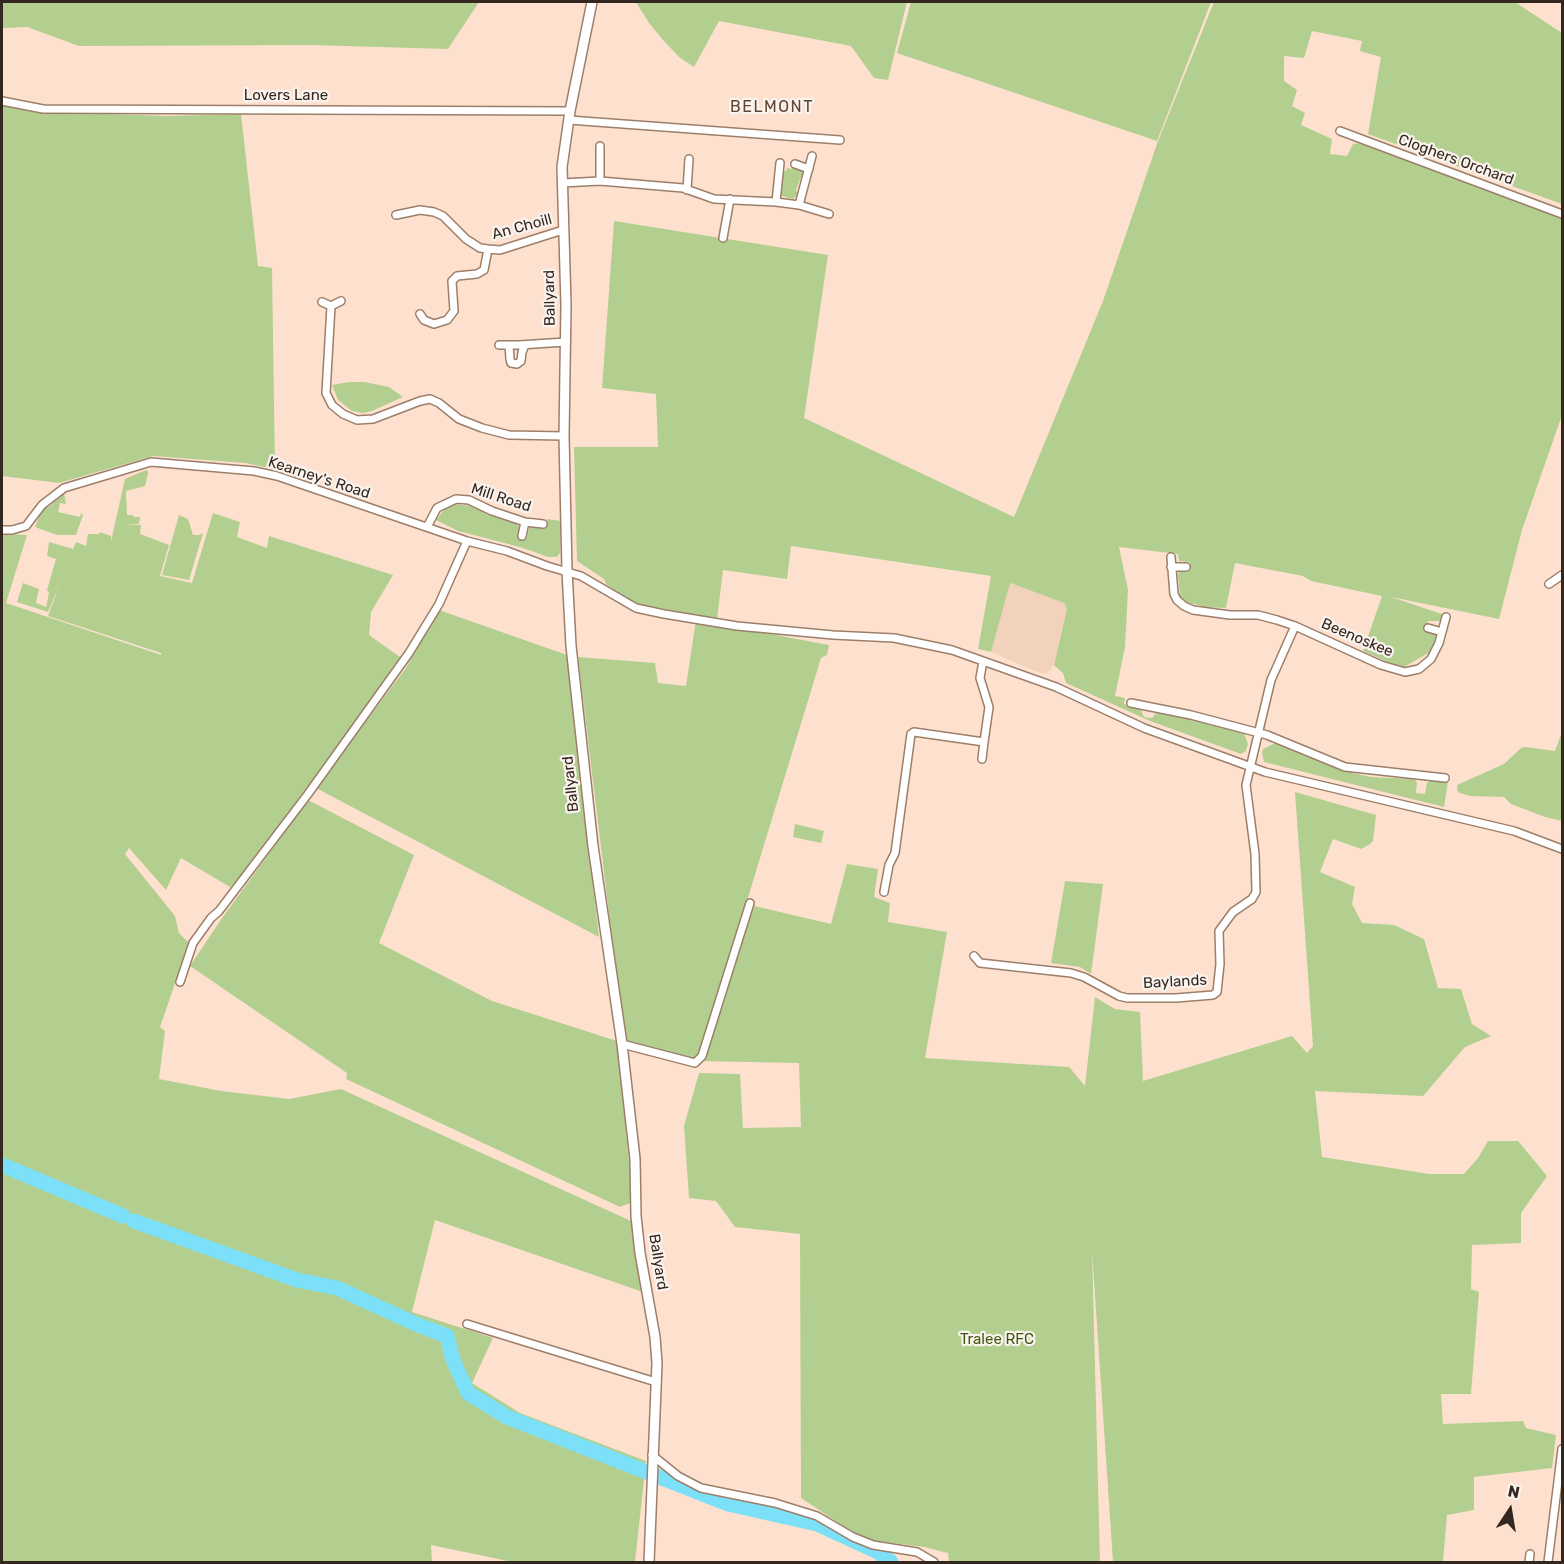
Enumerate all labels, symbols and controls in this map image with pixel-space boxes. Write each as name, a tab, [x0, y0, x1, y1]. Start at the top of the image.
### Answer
street label: Lovers Lane	[244, 87, 328, 105]
district label: BELMONT	[730, 97, 814, 117]
street label: Cloghers Orchard	[1396, 131, 1516, 189]
street label: An Choill	[490, 210, 554, 244]
street label: Ballyard	[541, 270, 559, 326]
street label: Kearney's Road	[266, 453, 372, 503]
street label: Mill Road	[469, 480, 533, 516]
street label: Beenoskee	[1318, 615, 1396, 661]
street label: Ballyard	[559, 755, 583, 813]
street label: Baylands	[1143, 971, 1207, 993]
street label: Ballyard	[645, 1233, 671, 1291]
park label: Tralee RFC	[960, 1331, 1034, 1349]
north arrow	[1480, 1480, 1540, 1540]
text: N	[1506, 1481, 1521, 1502]

